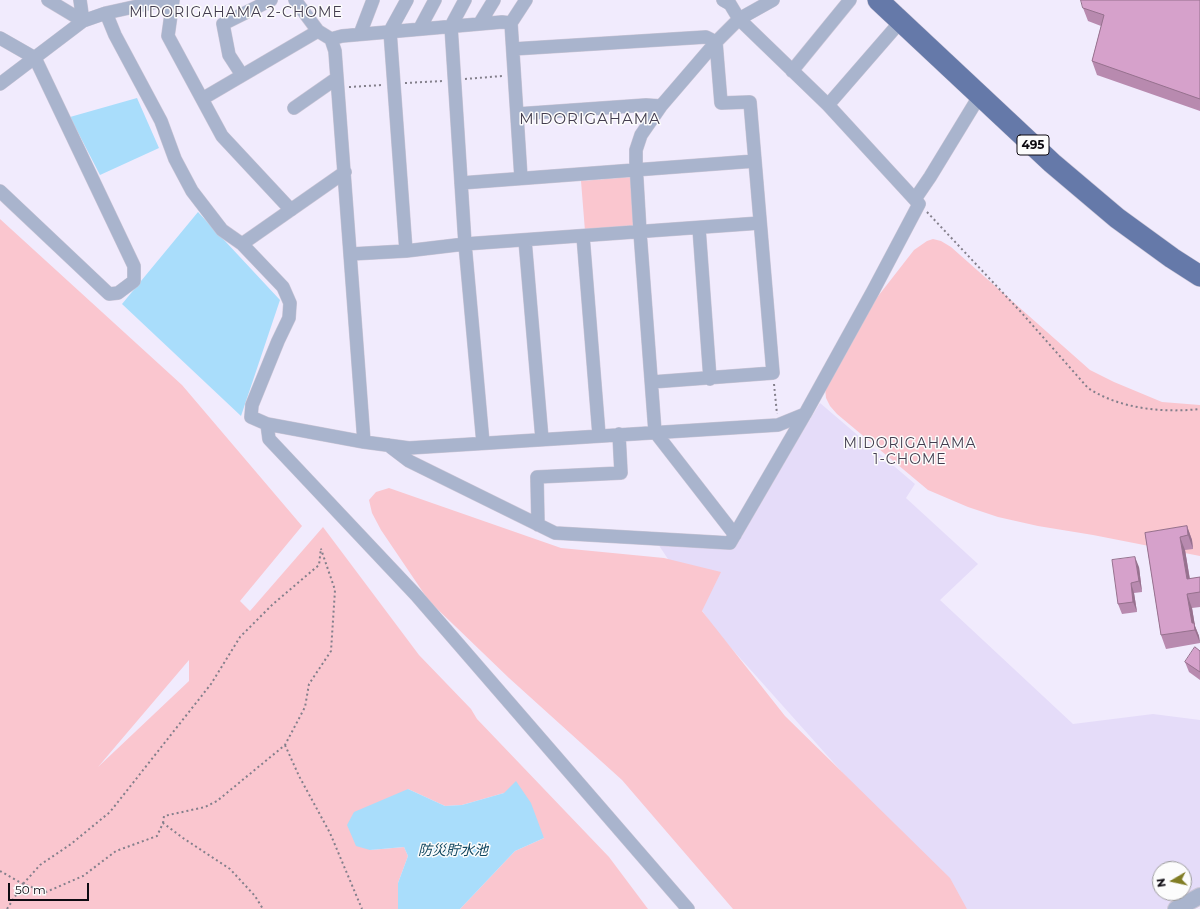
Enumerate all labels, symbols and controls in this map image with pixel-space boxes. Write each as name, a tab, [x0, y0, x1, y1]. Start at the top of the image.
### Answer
district label: MIDORIGAHAMA 2-CHOME	[129, 5, 343, 21]
district label: MIDORIGAHAMA	[519, 111, 661, 129]
road number: 495	[1017, 135, 1049, 155]
district label: MIDORIGAHAMA 1-CHOME	[844, 436, 976, 468]
water label: 防災貯水池	[418, 843, 488, 859]
north arrow	[1152, 861, 1192, 901]
scale bar	[10, 875, 91, 901]
text: N	[1154, 877, 1169, 888]
text: 50 m	[15, 882, 46, 897]

